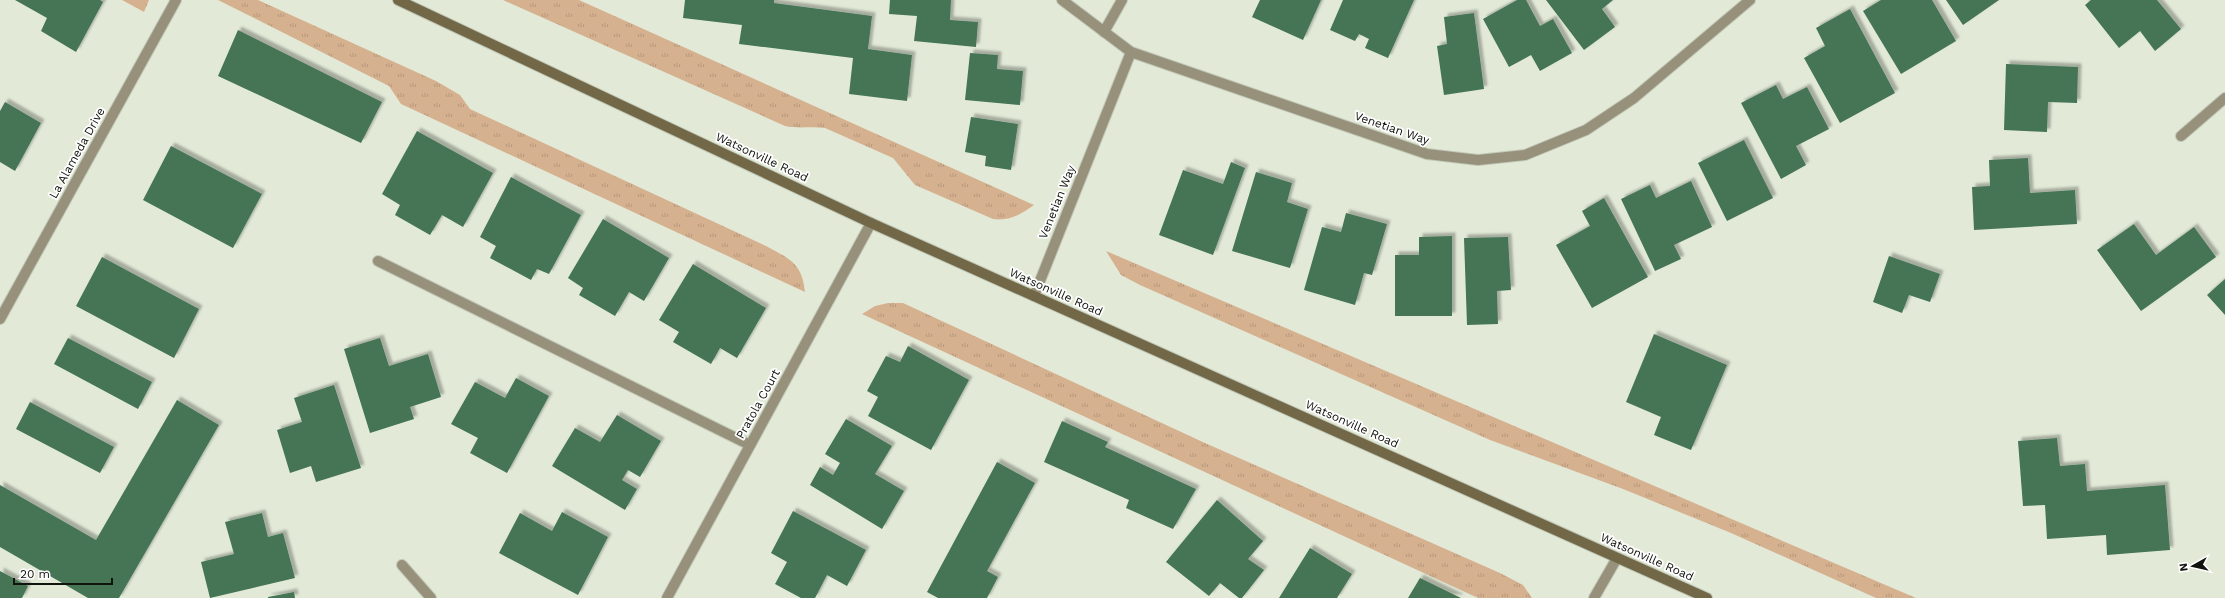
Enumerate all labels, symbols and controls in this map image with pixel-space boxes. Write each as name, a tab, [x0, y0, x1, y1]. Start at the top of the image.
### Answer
street label: La Alameda Drive	[46, 105, 108, 201]
street label: Venetian Way	[1353, 109, 1432, 148]
street label: Watsonville Road	[713, 129, 811, 185]
street label: Venetian Way	[1036, 162, 1078, 241]
street label: Watsonville Road	[1007, 265, 1105, 319]
street label: Pratola Court	[733, 367, 783, 441]
street label: Watsonville Road	[1303, 397, 1401, 451]
street label: Watsonville Road	[1598, 530, 1696, 584]
north arrow	[2173, 546, 2213, 586]
scale bar	[14, 560, 112, 586]
text: N	[2177, 562, 2191, 572]
text: 20 m	[20, 567, 50, 581]

